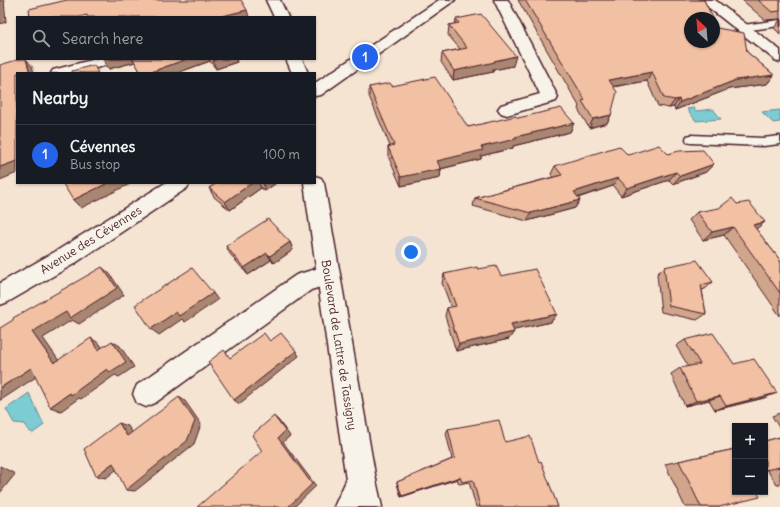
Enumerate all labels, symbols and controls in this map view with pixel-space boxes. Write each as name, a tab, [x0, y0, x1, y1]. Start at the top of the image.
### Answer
north arrow	[684, 12, 720, 48]
search box	[16, 16, 316, 60]
icon: search	[30, 27, 52, 49]
text: Search here	[62, 29, 143, 48]
pin: 1	[352, 42, 378, 72]
text: Nearby	[32, 87, 88, 109]
text: Cévennes	[70, 137, 135, 156]
text: 1	[42, 146, 48, 163]
text: 100 m	[263, 146, 300, 163]
text: Bus stop	[70, 156, 120, 173]
street label: Avenue des Cévennes	[37, 202, 144, 277]
your location	[401, 242, 421, 262]
street label: Boulevard de Lattre de Tassigny	[319, 259, 360, 431]
map controls	[732, 423, 768, 495]
button: +	[732, 423, 768, 459]
button: −	[732, 459, 768, 495]

